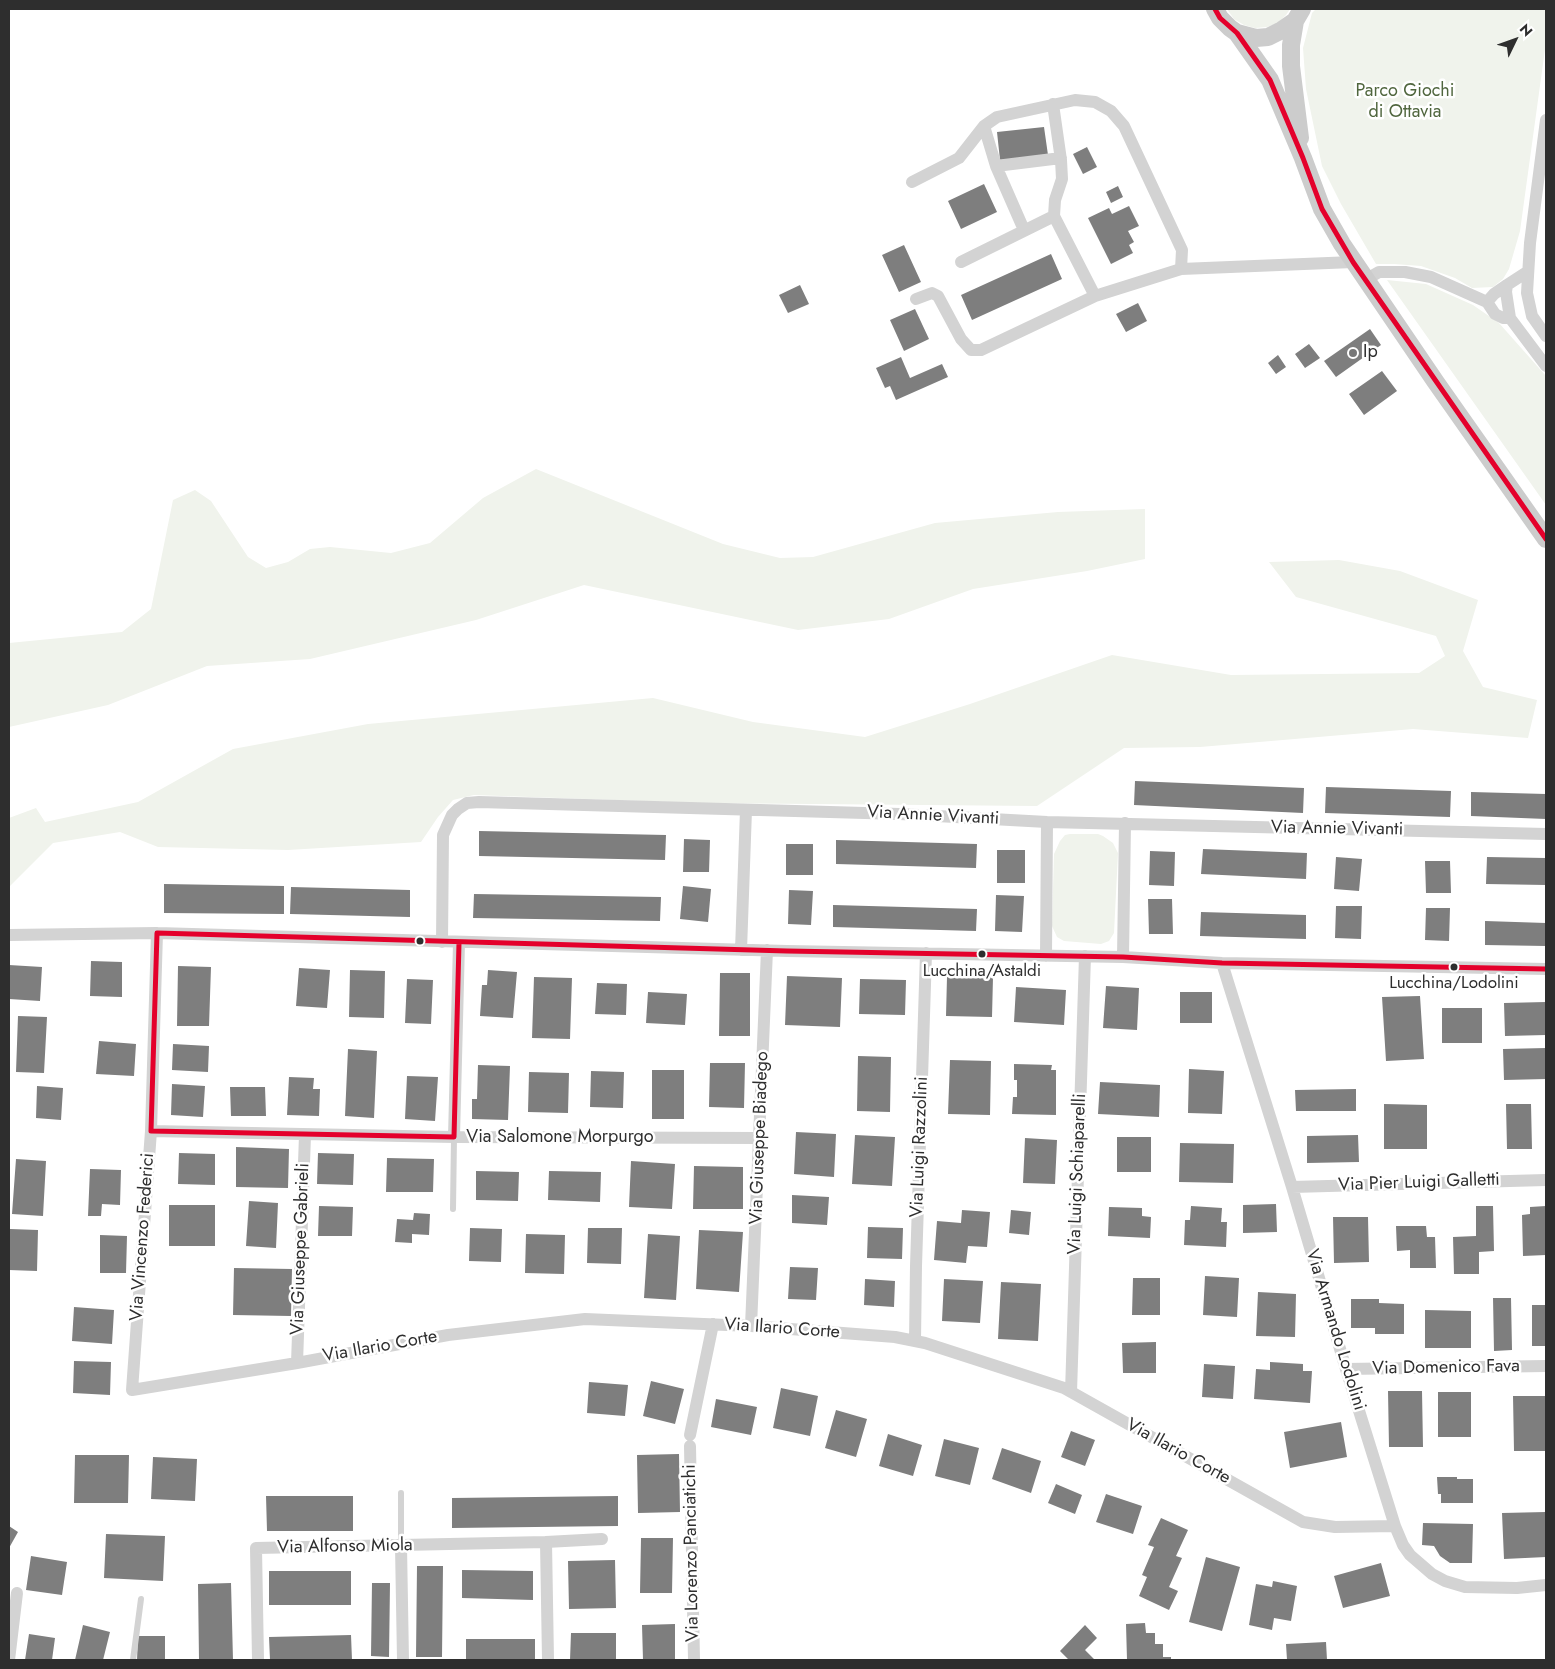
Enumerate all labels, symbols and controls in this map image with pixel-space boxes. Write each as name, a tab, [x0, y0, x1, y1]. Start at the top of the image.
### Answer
north arrow	[1490, 15, 1540, 65]
text: N	[1515, 19, 1537, 41]
park label: Parco Giochi di Ottavia	[1356, 81, 1454, 124]
place label: Ip	[1363, 342, 1378, 364]
marker: Ip	[1347, 347, 1359, 359]
street label: Via Annie Vivanti	[866, 802, 1000, 830]
street label: Via Annie Vivanti	[1271, 817, 1403, 841]
unlabelled marker	[415, 936, 425, 946]
marker: Lucchina/Astaldi	[977, 949, 987, 959]
place label: Lucchina/Astaldi	[923, 962, 1041, 982]
marker: Lucchina/Lodolini	[1449, 962, 1459, 972]
place label: Lucchina/Lodolini	[1389, 974, 1519, 994]
street label: Via Giuseppe Biadego	[746, 1051, 774, 1225]
street label: Via Luigi Razzolini	[907, 1076, 933, 1218]
street label: Via Luigi Schiaparelli	[1064, 1093, 1092, 1255]
street label: Via Salomone Morpurgo	[466, 1127, 654, 1149]
street label: Via Vincenzo Federici	[126, 1152, 160, 1322]
street label: Via Giuseppe Gabrieli	[287, 1163, 315, 1335]
street label: Via Pier Luigi Galletti	[1338, 1169, 1500, 1197]
street label: Via Armando Lodolini	[1300, 1247, 1370, 1413]
street label: Via Ilario Corte	[723, 1314, 841, 1344]
street label: Via Ilario Corte	[321, 1326, 439, 1368]
street label: Via Domenico Fava	[1372, 1356, 1520, 1380]
street label: Via Ilario Corte	[1122, 1414, 1234, 1490]
street label: Via Lorenzo Panciatichi	[680, 1464, 704, 1642]
street label: Via Alfonso Miola	[277, 1535, 413, 1559]

